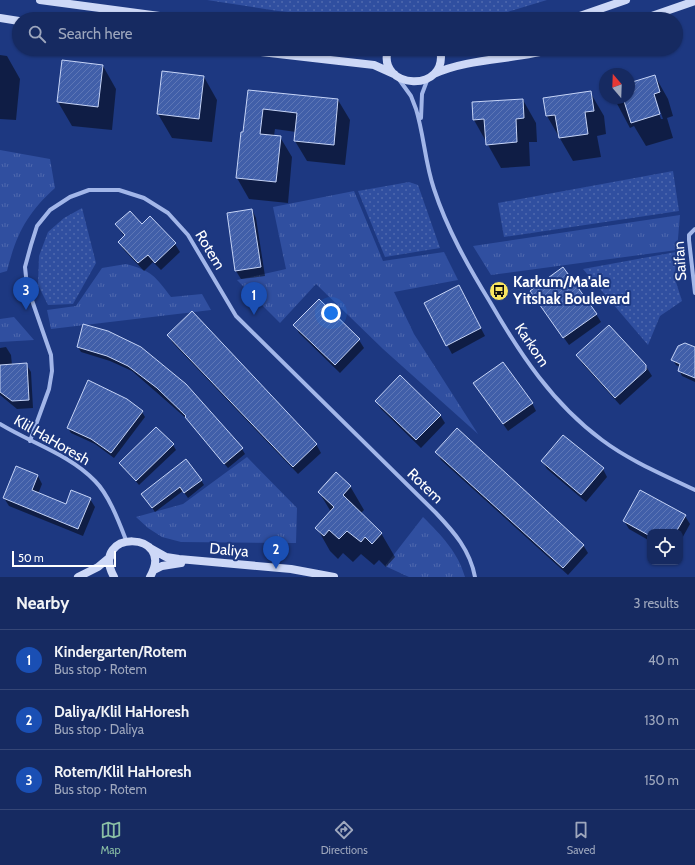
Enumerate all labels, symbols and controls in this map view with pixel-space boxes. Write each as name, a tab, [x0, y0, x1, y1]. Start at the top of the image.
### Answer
search box	[12, 12, 683, 56]
icon: search	[26, 23, 48, 45]
text: Search here	[58, 25, 133, 43]
north arrow	[599, 68, 635, 104]
street label: Rotem	[191, 227, 229, 273]
street label: Saifan	[670, 241, 690, 281]
place label: Karkum/Ma'ale Yitshak Boulevard	[512, 273, 630, 308]
pin: 3	[13, 277, 39, 310]
bus stop icon: Karkum/Ma'ale Yitshak Boulevard	[488, 280, 510, 302]
pin: 1	[241, 282, 267, 315]
your location	[321, 303, 341, 323]
street label: Karkom	[511, 320, 553, 370]
street label: Klil HaHoresh	[11, 411, 93, 469]
street label: Rotem	[403, 465, 447, 507]
map controls	[647, 529, 683, 565]
button: locate	[647, 529, 683, 565]
pin: 2	[263, 536, 289, 569]
street label: Daliya	[209, 539, 250, 561]
scale bar	[12, 549, 116, 568]
text: 50 m	[18, 551, 44, 565]
text: Nearby	[16, 593, 69, 613]
text: 3 results	[633, 595, 679, 611]
text: Kindergarten/Rotem	[54, 643, 187, 661]
text: 1	[27, 652, 31, 668]
text: 40 m	[648, 652, 679, 668]
text: Bus stop · Rotem	[54, 661, 147, 677]
text: Daliya/Klil HaHoresh	[54, 703, 189, 721]
text: 2	[26, 712, 32, 728]
text: 130 m	[644, 712, 679, 728]
text: Bus stop · Daliya	[54, 721, 144, 737]
text: Rotem/Klil HaHoresh	[54, 763, 192, 781]
text: 3	[25, 772, 33, 788]
text: 150 m	[644, 772, 679, 788]
text: Bus stop · Rotem	[54, 781, 147, 797]
tab: Map	[100, 819, 122, 857]
tab: Directions	[321, 819, 368, 857]
tab: Saved	[567, 819, 595, 857]

